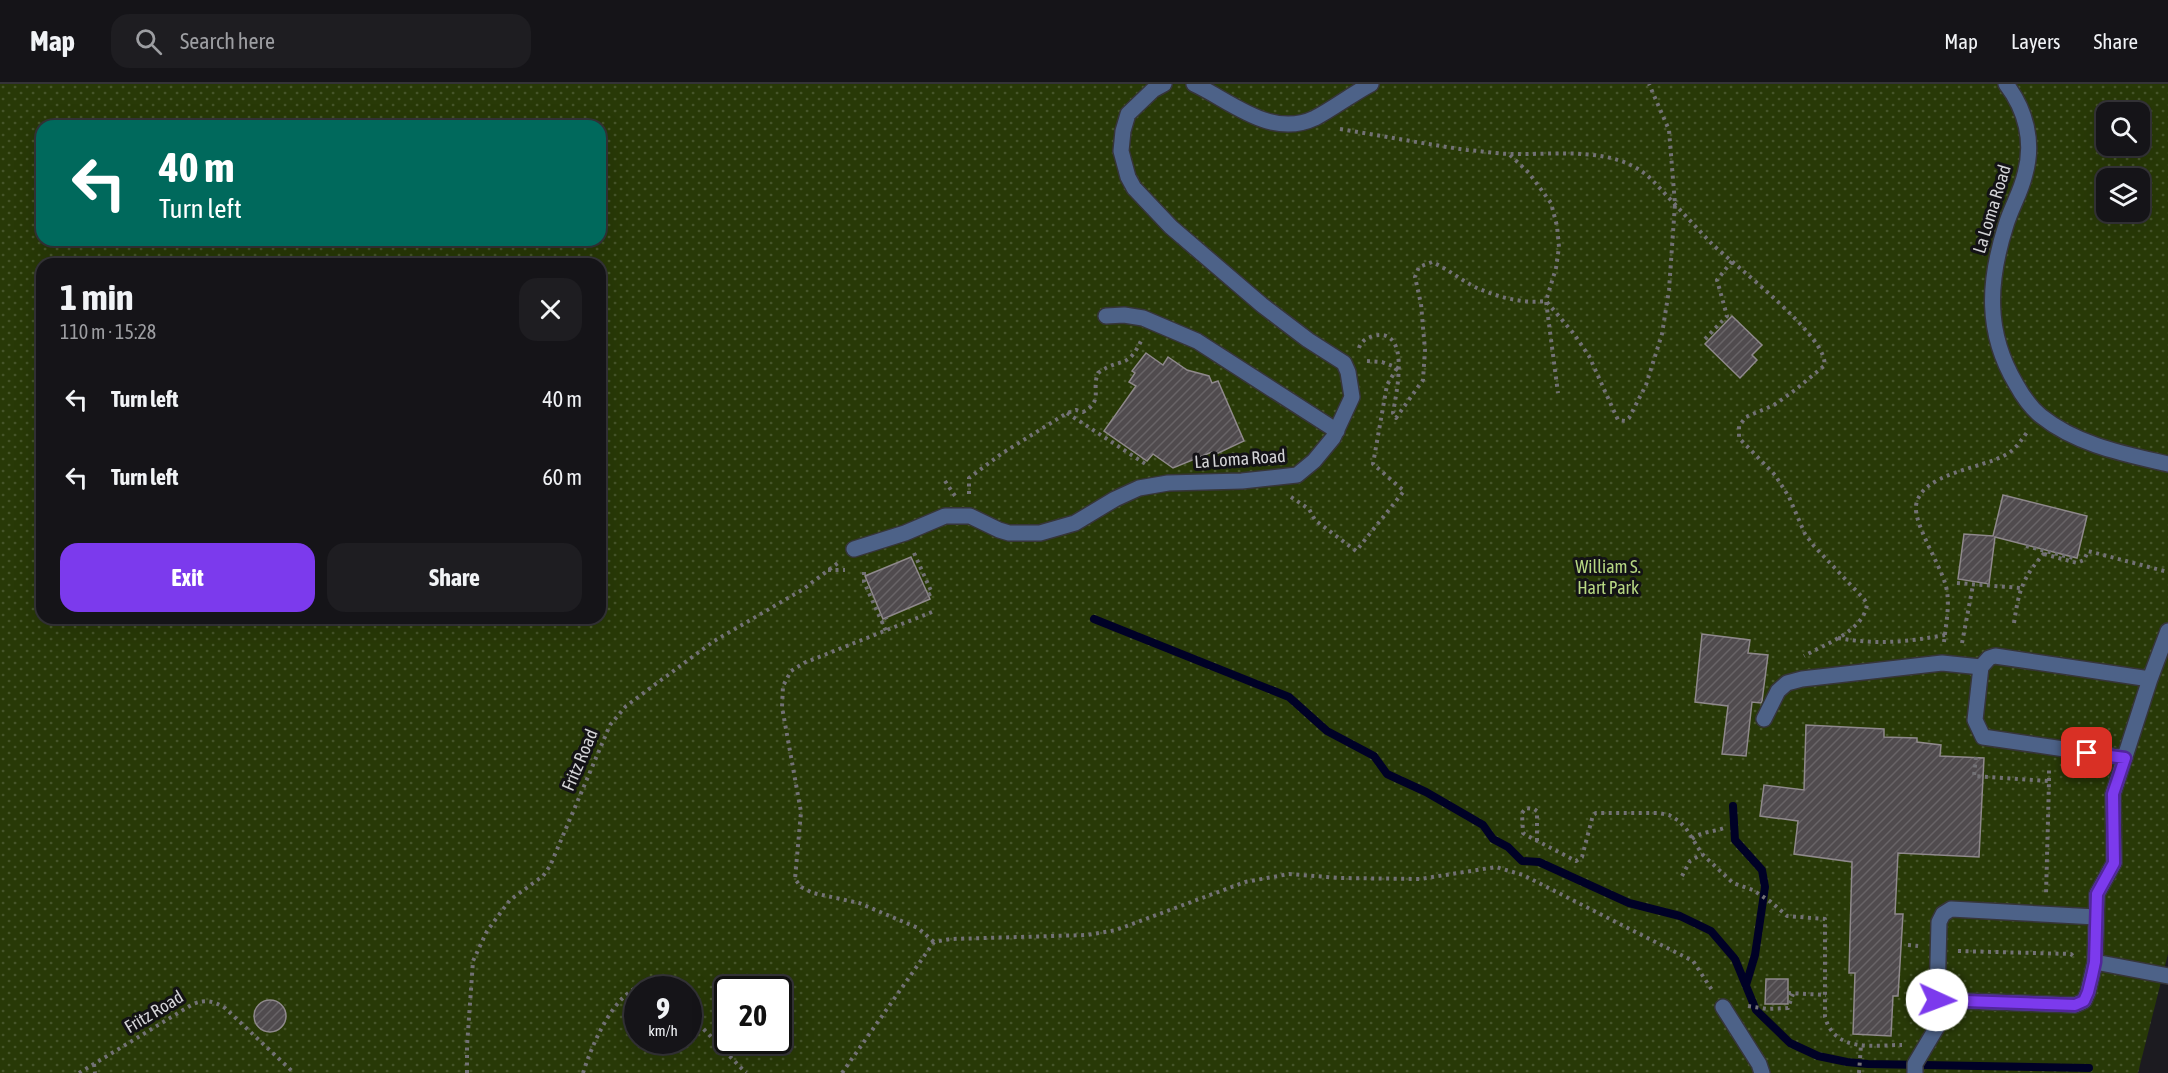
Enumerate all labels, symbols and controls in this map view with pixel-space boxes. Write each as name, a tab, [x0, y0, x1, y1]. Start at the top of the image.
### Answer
search box	[111, 14, 531, 68]
text: Map	[30, 25, 75, 57]
icon: search	[132, 25, 165, 58]
text: Search here	[180, 28, 275, 54]
text: Map	[1944, 29, 1978, 53]
text: Layers	[2011, 29, 2061, 53]
text: Share	[2094, 29, 2138, 53]
map controls	[2096, 102, 2150, 222]
button: search	[2096, 102, 2150, 156]
text: 40 m	[159, 143, 234, 191]
icon: left	[60, 144, 138, 222]
street label: La Loma Road	[1968, 162, 2015, 256]
button: layers	[2096, 168, 2150, 222]
text: Turn left	[159, 193, 242, 224]
text: 1 min	[60, 276, 134, 318]
button: close	[519, 278, 582, 341]
text: 110 m · 15:28	[60, 320, 156, 343]
icon: left	[60, 383, 93, 416]
text: Turn left	[111, 386, 178, 412]
text: 40 m	[542, 386, 582, 412]
street label: La Loma Road	[1194, 445, 1286, 472]
icon: left	[60, 461, 93, 494]
text: Turn left	[111, 464, 178, 490]
text: 60 m	[542, 464, 582, 490]
button: Exit	[60, 543, 315, 612]
button: Share	[327, 543, 582, 612]
park label: William S. Hart Park	[1575, 556, 1641, 598]
street label: Fritz Road	[557, 726, 602, 794]
pin	[2061, 727, 2112, 778]
icon: arrive	[2070, 736, 2103, 769]
position arrow	[1905, 968, 1969, 1032]
speed limit sign: 20	[714, 976, 792, 1054]
street label: Fritz Road	[121, 986, 187, 1037]
text: 9	[656, 991, 670, 1025]
text: km/h	[648, 1022, 678, 1039]

